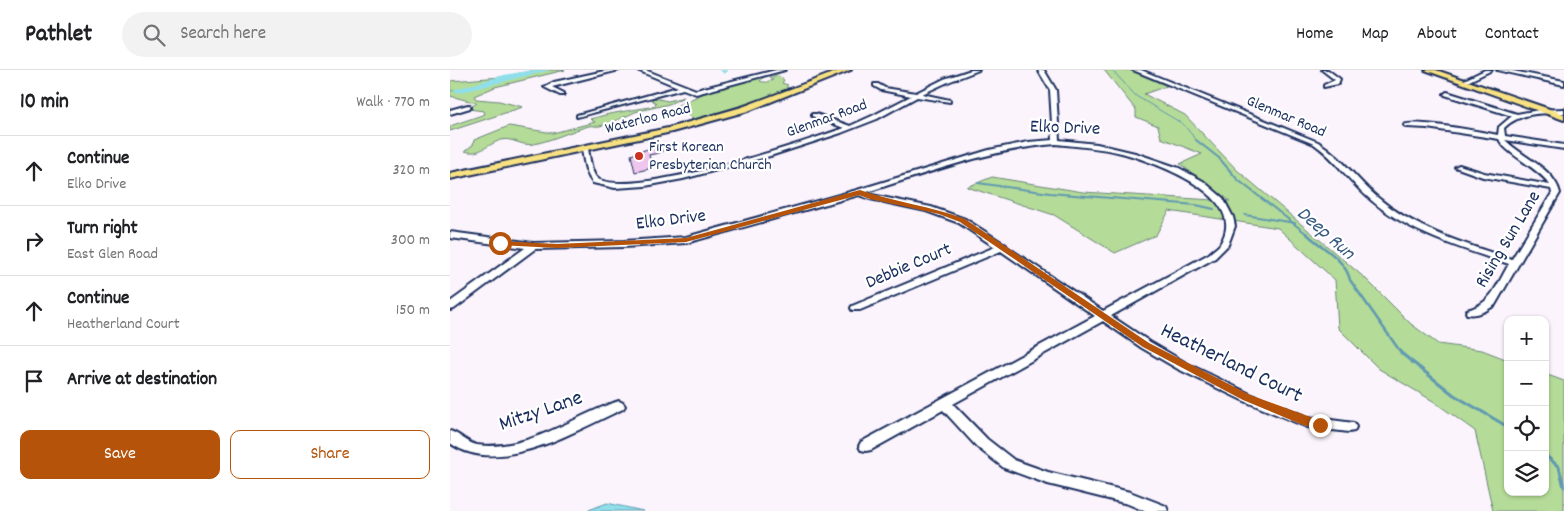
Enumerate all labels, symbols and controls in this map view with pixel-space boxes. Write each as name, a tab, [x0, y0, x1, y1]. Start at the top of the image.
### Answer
search box	[122, 12, 472, 57]
text: Pathlet	[25, 18, 92, 52]
icon: search	[140, 21, 168, 49]
text: Search here	[180, 21, 266, 48]
text: Home	[1296, 22, 1333, 47]
text: Map	[1361, 22, 1389, 47]
text: About	[1417, 22, 1457, 47]
text: Contact	[1485, 22, 1539, 47]
text: 10 min	[20, 88, 69, 118]
street label: Glenmar Road	[1243, 90, 1329, 144]
text: Walk · 770 m	[356, 91, 430, 114]
street label: Glenmar Road	[783, 94, 871, 144]
street label: Waterloo Road	[603, 97, 693, 141]
street label: Elko Drive	[1029, 114, 1101, 144]
place label: First Korean Presbyterian Church	[649, 136, 772, 177]
text: Continue	[67, 146, 129, 173]
marker: First Korean Presbyterian Church	[633, 150, 645, 162]
icon: ahead	[20, 157, 48, 185]
text: 320 m	[393, 159, 430, 182]
text: Elko Drive	[67, 173, 126, 196]
street label: Rising Sun Lane	[1469, 186, 1549, 294]
water label: Deep Run	[1290, 201, 1361, 268]
street label: Elko Drive	[634, 203, 708, 239]
text: Turn right	[67, 216, 138, 243]
icon: right	[20, 227, 48, 255]
text: 300 m	[391, 229, 430, 252]
route start	[489, 232, 512, 255]
street label: Debbie Court	[862, 237, 956, 297]
text: East Glen Road	[67, 243, 158, 266]
text: Continue	[67, 286, 129, 313]
icon: ahead	[20, 297, 48, 325]
text: 150 m	[396, 299, 430, 322]
text: Heatherland Court	[67, 313, 180, 336]
street label: Heatherland Court	[1155, 316, 1307, 412]
map controls	[1504, 316, 1549, 496]
button: +	[1504, 316, 1549, 361]
button: −	[1504, 361, 1549, 406]
icon: arrive	[20, 367, 48, 395]
text: Arrive at destination	[67, 367, 217, 394]
street label: Mitzy Lane	[495, 383, 587, 441]
button: locate	[1504, 406, 1549, 451]
route end	[1309, 414, 1332, 437]
button: Save	[20, 430, 220, 479]
button: Share	[230, 430, 430, 479]
button: layers	[1504, 451, 1549, 496]

